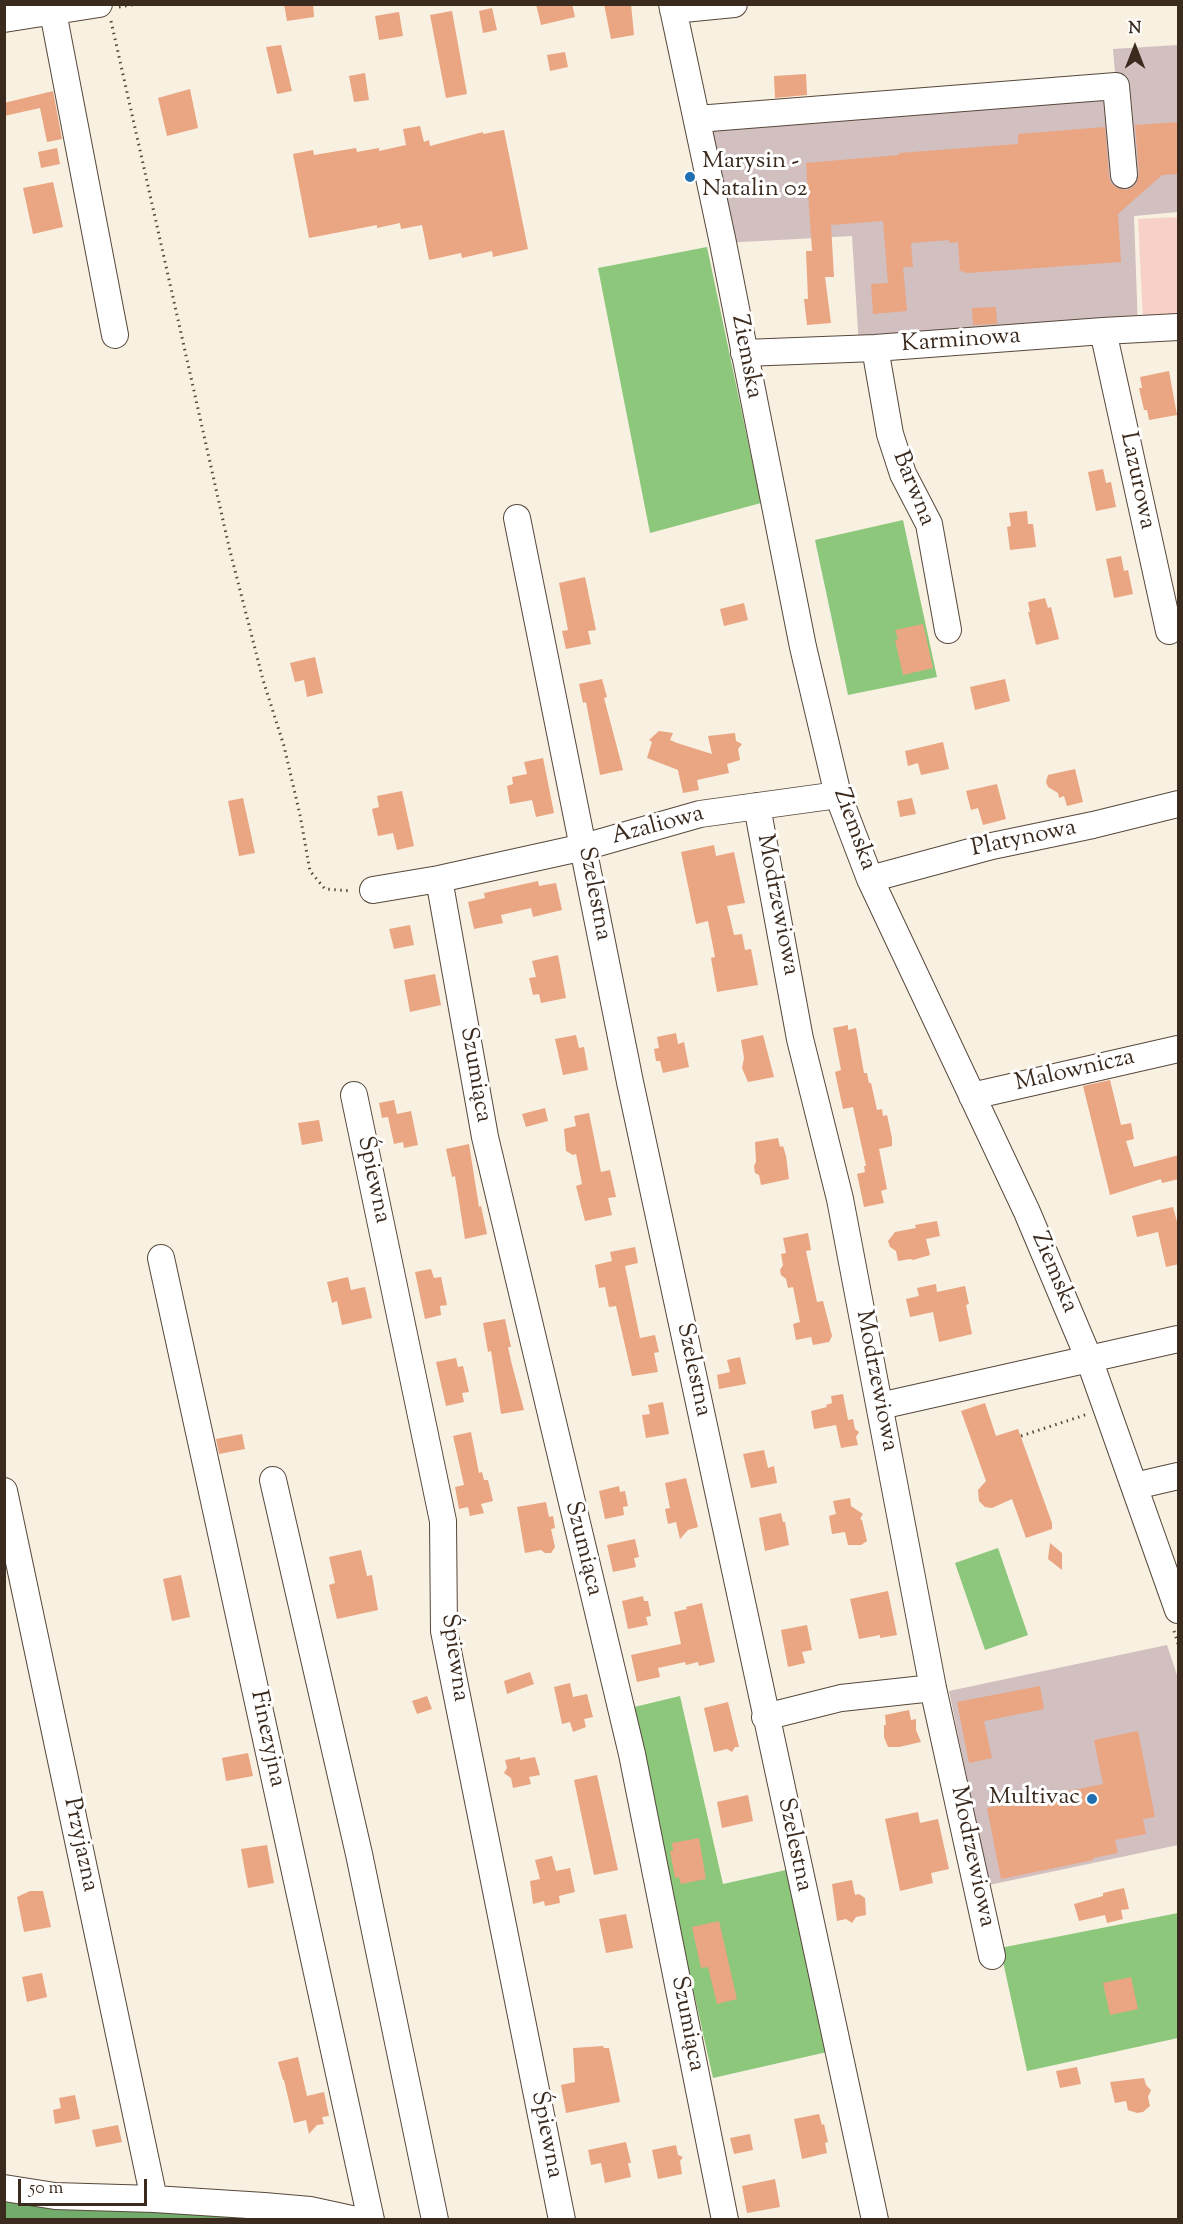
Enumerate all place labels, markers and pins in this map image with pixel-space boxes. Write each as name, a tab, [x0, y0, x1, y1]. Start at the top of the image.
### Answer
place label: Marysin - Natalin 02	[702, 149, 808, 205]
marker: Marysin - Natalin 02	[683, 170, 697, 184]
place label: Multivac	[989, 1785, 1080, 1813]
marker: Multivac	[1085, 1792, 1099, 1806]

